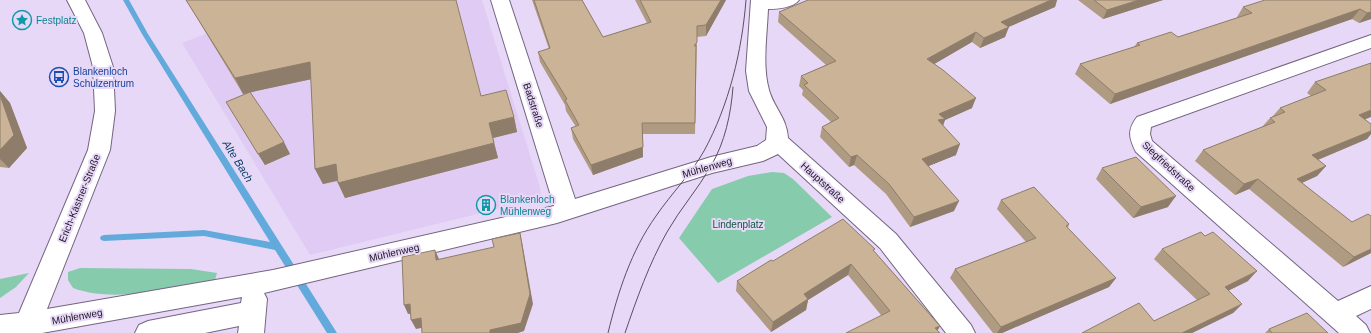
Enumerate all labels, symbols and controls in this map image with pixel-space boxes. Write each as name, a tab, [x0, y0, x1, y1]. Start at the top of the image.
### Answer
place icon: Festplatz	[11, 9, 33, 31]
place label: Festplatz	[36, 15, 77, 26]
bus stop icon: Blankenloch Schulzentrum	[48, 66, 70, 88]
place label: Blankenloch Schulzentrum	[73, 66, 134, 89]
street label: Badstraße	[521, 82, 546, 129]
water label: Alte Bach	[220, 137, 256, 184]
street label: Siegfriedstraße	[1140, 139, 1198, 194]
street label: Erich-Kästner-Straße	[57, 152, 102, 244]
street label: Mühlenweg	[681, 155, 733, 180]
street label: Hauptstraße	[799, 160, 847, 205]
building icon: Blankenloch Mühlenweg	[475, 194, 497, 216]
place label: Blankenloch Mühlenweg	[500, 194, 554, 217]
park label: Lindenplatz	[712, 219, 764, 230]
street label: Mühlenweg	[368, 241, 420, 264]
street label: Mühlenweg	[51, 307, 103, 326]

